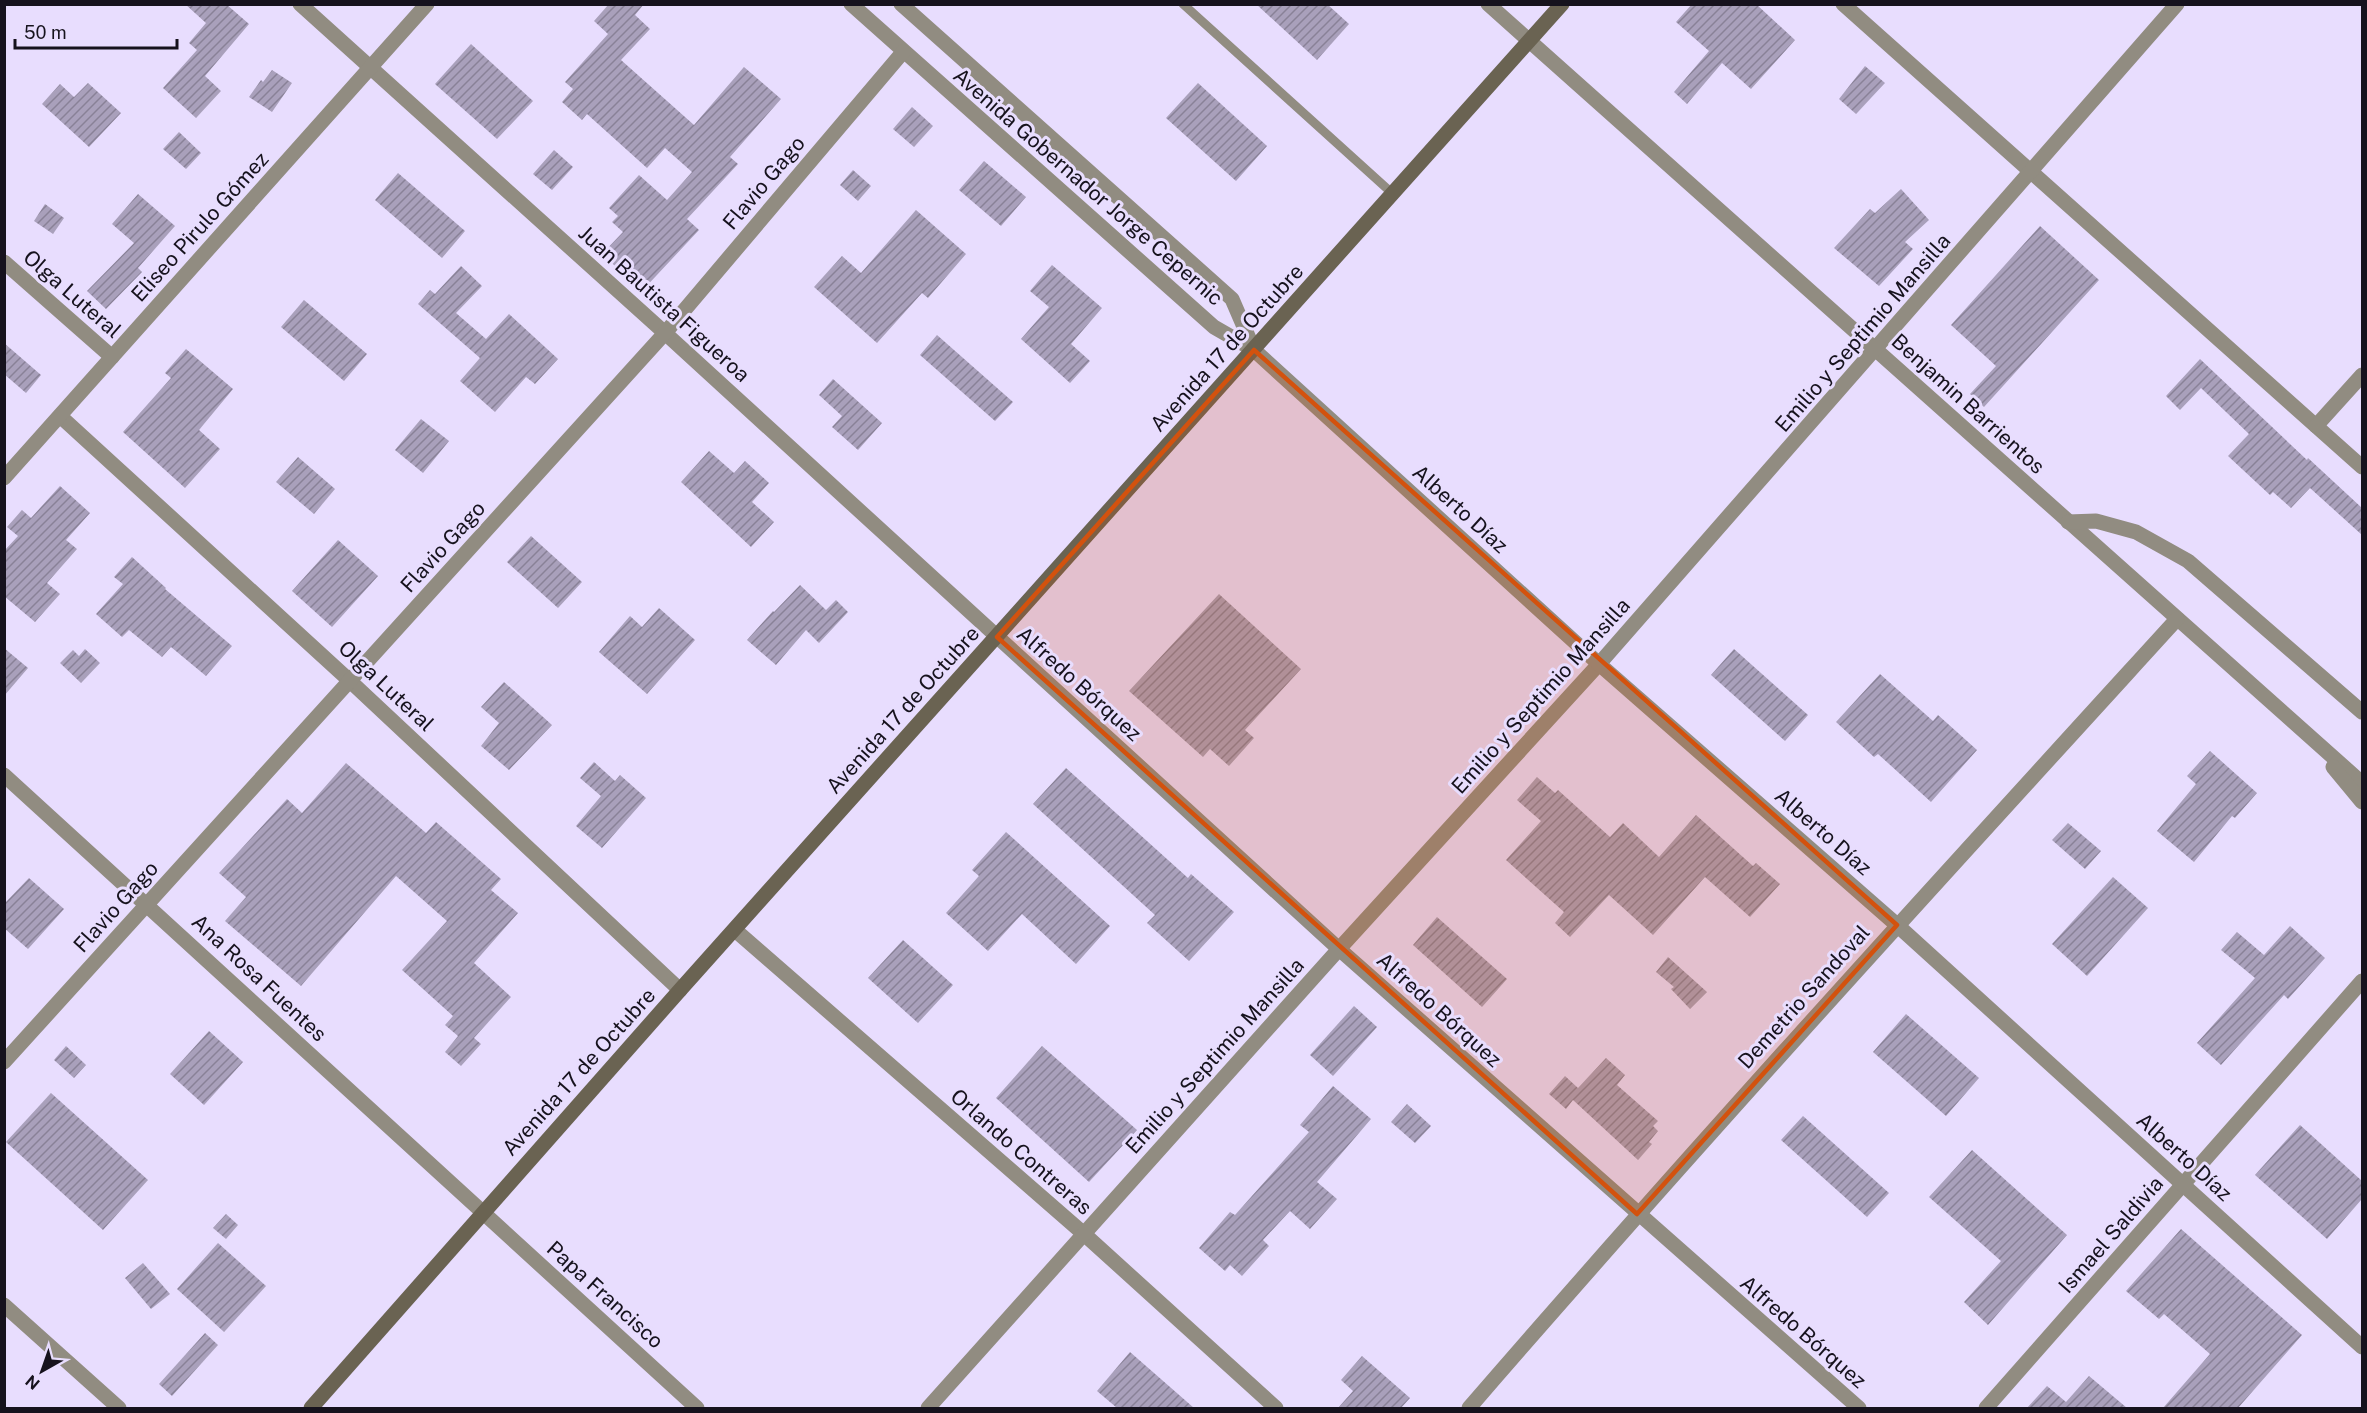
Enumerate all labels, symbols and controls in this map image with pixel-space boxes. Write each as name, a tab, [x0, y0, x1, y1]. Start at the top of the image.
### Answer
scale bar	[15, 12, 177, 50]
text: 50 m	[24, 22, 67, 43]
street label: Avenida Gobernador Jorge Cepernic	[948, 63, 1228, 311]
street label: Flavio Gago	[717, 131, 810, 234]
street label: Eliseo Pirulo Gómez	[126, 147, 273, 307]
street label: Juan Bautista Figueroa	[574, 220, 755, 387]
street label: Emilio y Septimio Mansilla	[1770, 228, 1956, 437]
street label: Olga Luteral	[18, 244, 126, 343]
street label: Avenida 17 de Octubre	[1145, 259, 1308, 437]
street label: Benjamin Barrientos	[1887, 328, 2050, 479]
street label: Alberto Díaz	[1408, 459, 1513, 558]
street label: Flavio Gago	[395, 496, 490, 597]
street label: Emilio y Septimio Mansilla	[1446, 593, 1635, 799]
street label: Avenida 17 de Octubre	[821, 621, 984, 799]
street label: Alfredo Bórquez	[1012, 621, 1147, 746]
street label: Olga Luteral	[333, 635, 439, 736]
street label: Alberto Díaz	[1770, 783, 1877, 880]
street label: Flavio Gago	[68, 856, 163, 957]
street label: Ana Rosa Fuentes	[187, 909, 332, 1046]
street label: Demetrio Sandoval	[1733, 920, 1875, 1074]
street label: Alfredo Bórquez	[1372, 947, 1507, 1072]
street label: Emilio y Septimio Mansilla	[1120, 953, 1309, 1159]
street label: Avenida 17 de Octubre	[497, 983, 660, 1161]
street label: Orlando Contreras	[946, 1084, 1097, 1220]
street label: Alberto Díaz	[2132, 1107, 2237, 1206]
street label: Ismael Saldivia	[2053, 1171, 2168, 1298]
street label: Papa Francisco	[542, 1236, 669, 1354]
street label: Alfredo Bórquez	[1735, 1270, 1871, 1393]
north arrow	[12, 1341, 72, 1401]
text: N	[22, 1371, 44, 1393]

